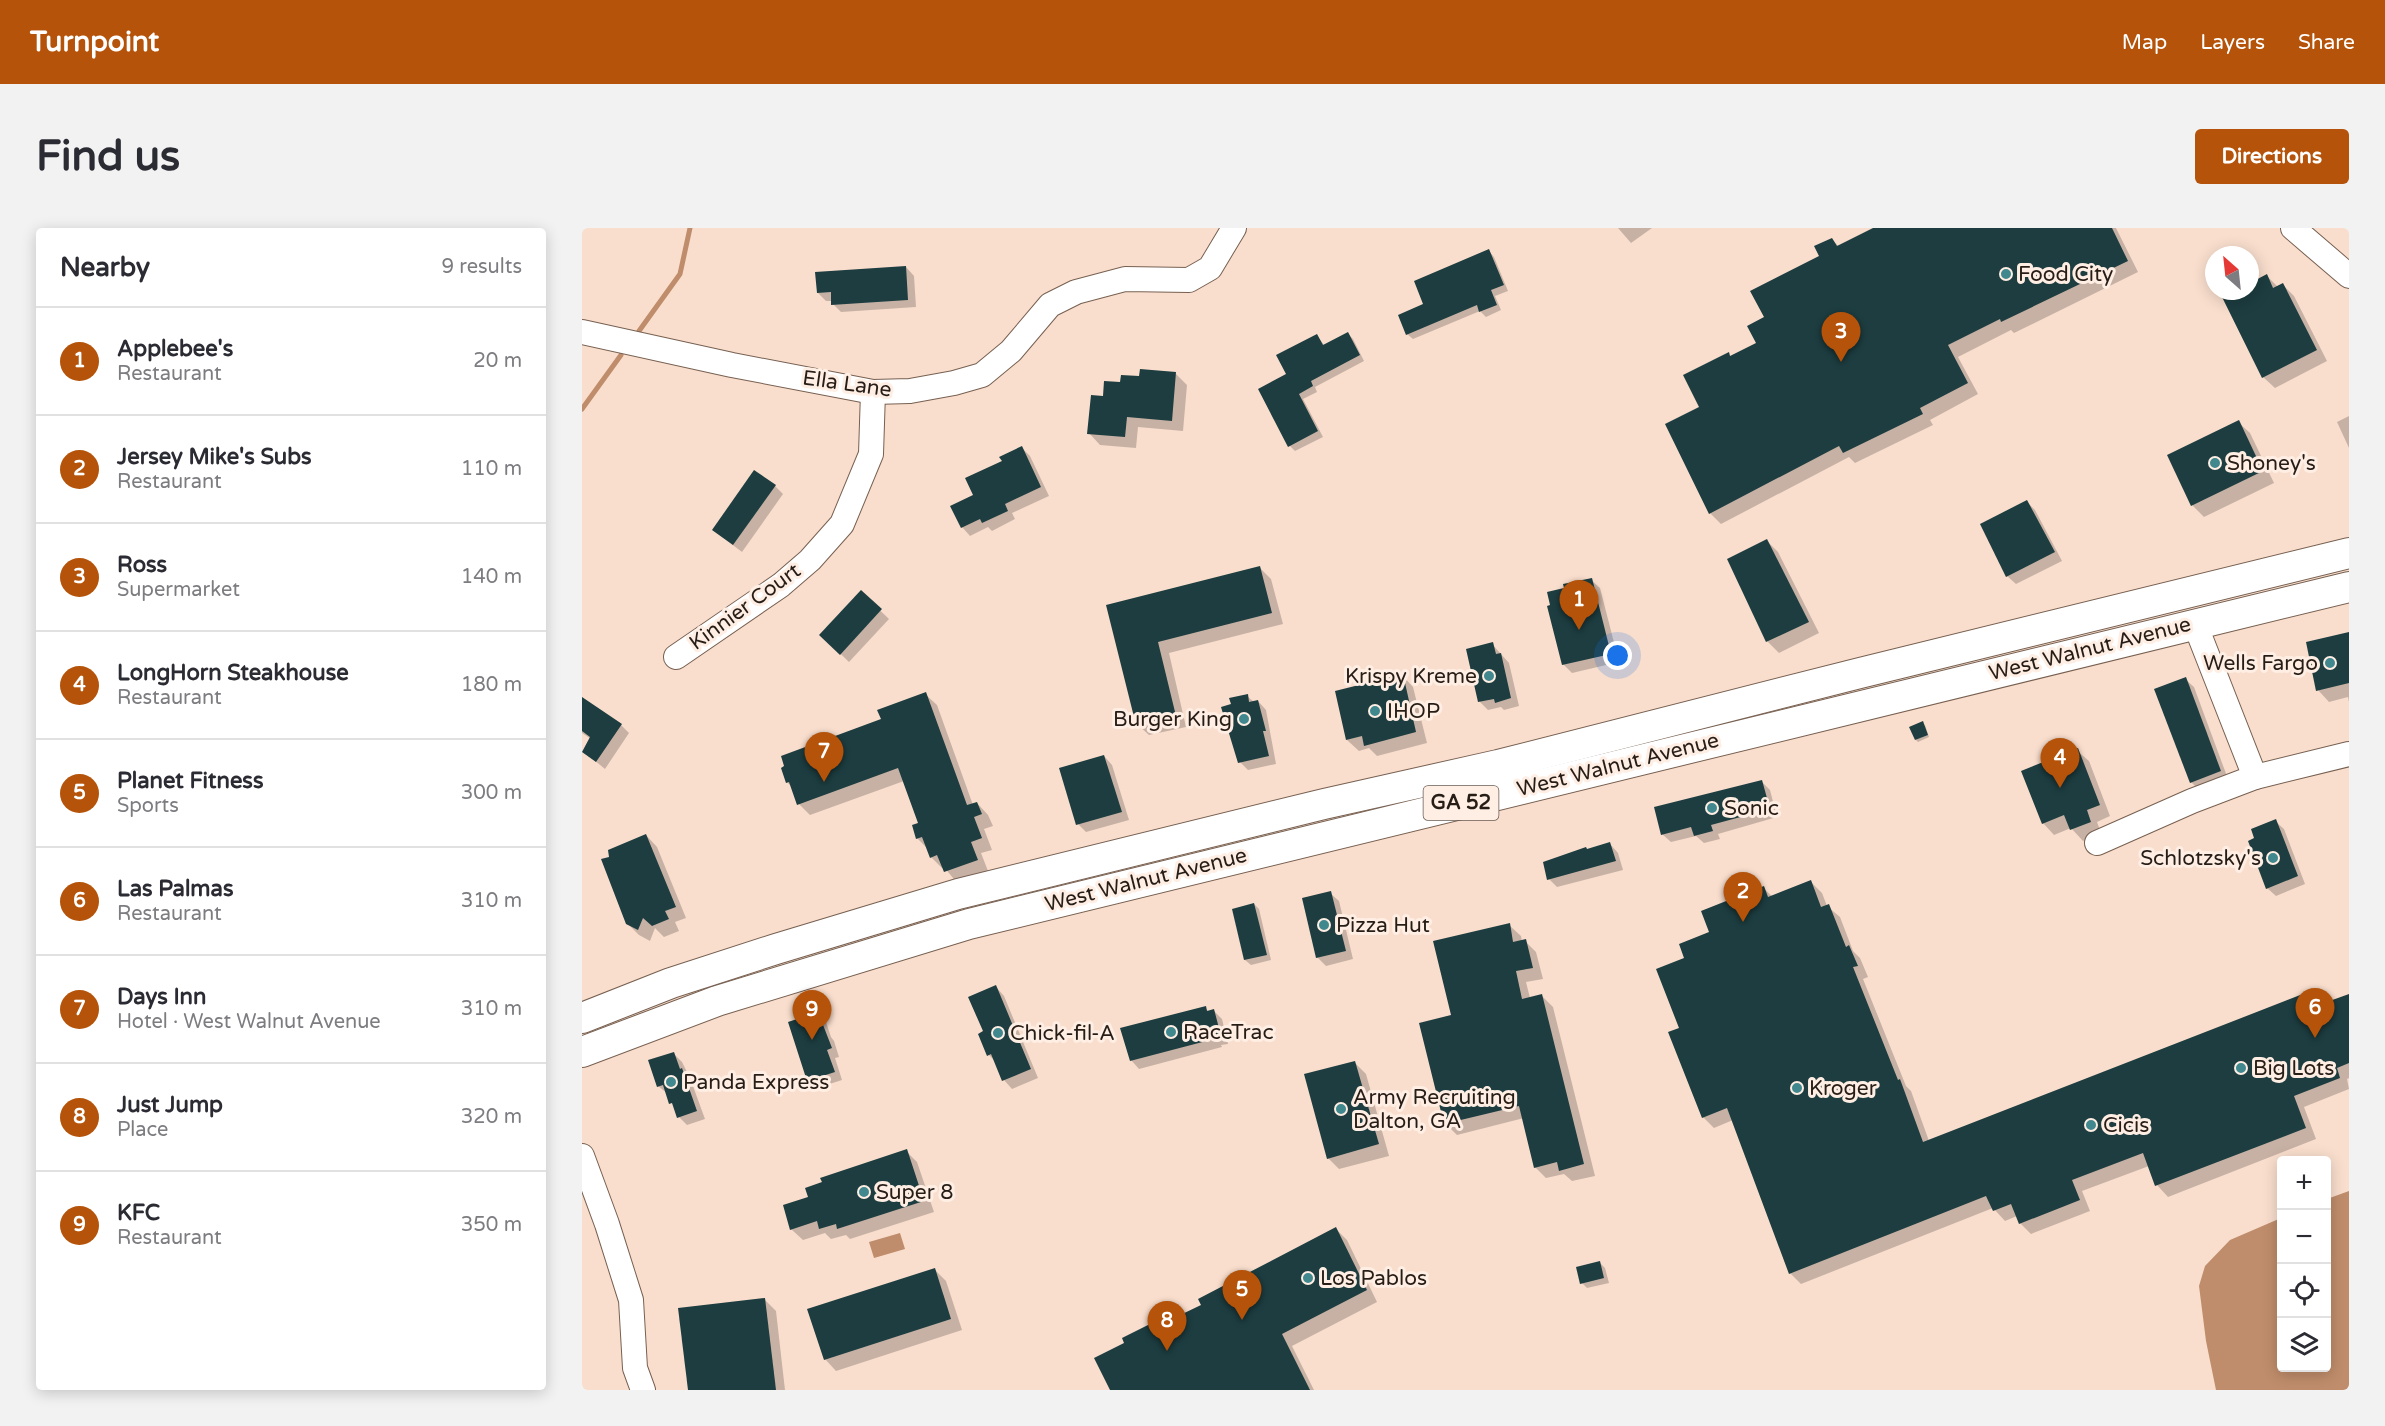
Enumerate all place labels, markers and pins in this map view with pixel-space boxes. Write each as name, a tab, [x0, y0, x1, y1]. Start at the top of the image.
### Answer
place label: Food City	[2018, 262, 2113, 287]
marker: Food City	[1999, 267, 2013, 281]
pin: 3	[1822, 312, 1860, 362]
place label: Shoney's	[2227, 451, 2316, 476]
marker: Shoney's	[2208, 456, 2222, 470]
pin: 1	[1560, 580, 1598, 630]
place label: Wells Fargo	[2203, 651, 2318, 676]
marker: Wells Fargo	[2323, 656, 2337, 670]
place label: Krispy Kreme	[1345, 664, 1477, 689]
marker: Krispy Kreme	[1482, 669, 1496, 683]
place label: IHOP	[1387, 699, 1440, 724]
marker: IHOP	[1368, 704, 1382, 718]
place label: Burger King	[1113, 707, 1232, 732]
marker: Burger King	[1237, 712, 1251, 726]
pin: 7	[804, 732, 844, 782]
pin: 4	[2040, 738, 2080, 788]
place label: Sonic	[1724, 796, 1779, 821]
marker: Sonic	[1705, 801, 1719, 815]
place label: Schlotzsky's	[2140, 846, 2261, 871]
marker: Schlotzsky's	[2266, 851, 2280, 865]
pin: 2	[1724, 872, 1762, 922]
place label: Pizza Hut	[1336, 913, 1430, 938]
marker: Pizza Hut	[1317, 918, 1331, 932]
pin: 6	[2296, 988, 2334, 1038]
pin: 9	[792, 990, 832, 1040]
place label: RaceTrac	[1183, 1020, 1274, 1045]
place label: Chick-fil-A	[1010, 1021, 1115, 1046]
marker: RaceTrac	[1164, 1025, 1178, 1039]
marker: Chick-fil-A	[991, 1026, 1005, 1040]
place label: Big Lots	[2253, 1056, 2334, 1081]
marker: Big Lots	[2234, 1061, 2248, 1075]
place label: Panda Express	[683, 1070, 829, 1095]
marker: Panda Express	[664, 1075, 678, 1089]
place label: Kroger	[1809, 1076, 1877, 1101]
marker: Kroger	[1790, 1081, 1804, 1095]
place label: Army Recruiting Dalton, GA	[1353, 1085, 1516, 1134]
marker: Army Recruiting Dalton, GA	[1334, 1102, 1348, 1116]
place label: Cicis	[2103, 1113, 2149, 1138]
marker: Cicis	[2084, 1118, 2098, 1132]
place label: Super 8	[876, 1180, 953, 1205]
marker: Super 8	[857, 1185, 871, 1199]
place label: Los Pablos	[1320, 1266, 1427, 1291]
pin: 5	[1222, 1270, 1262, 1320]
marker: Los Pablos	[1301, 1271, 1315, 1285]
pin: 8	[1148, 1302, 1186, 1351]

